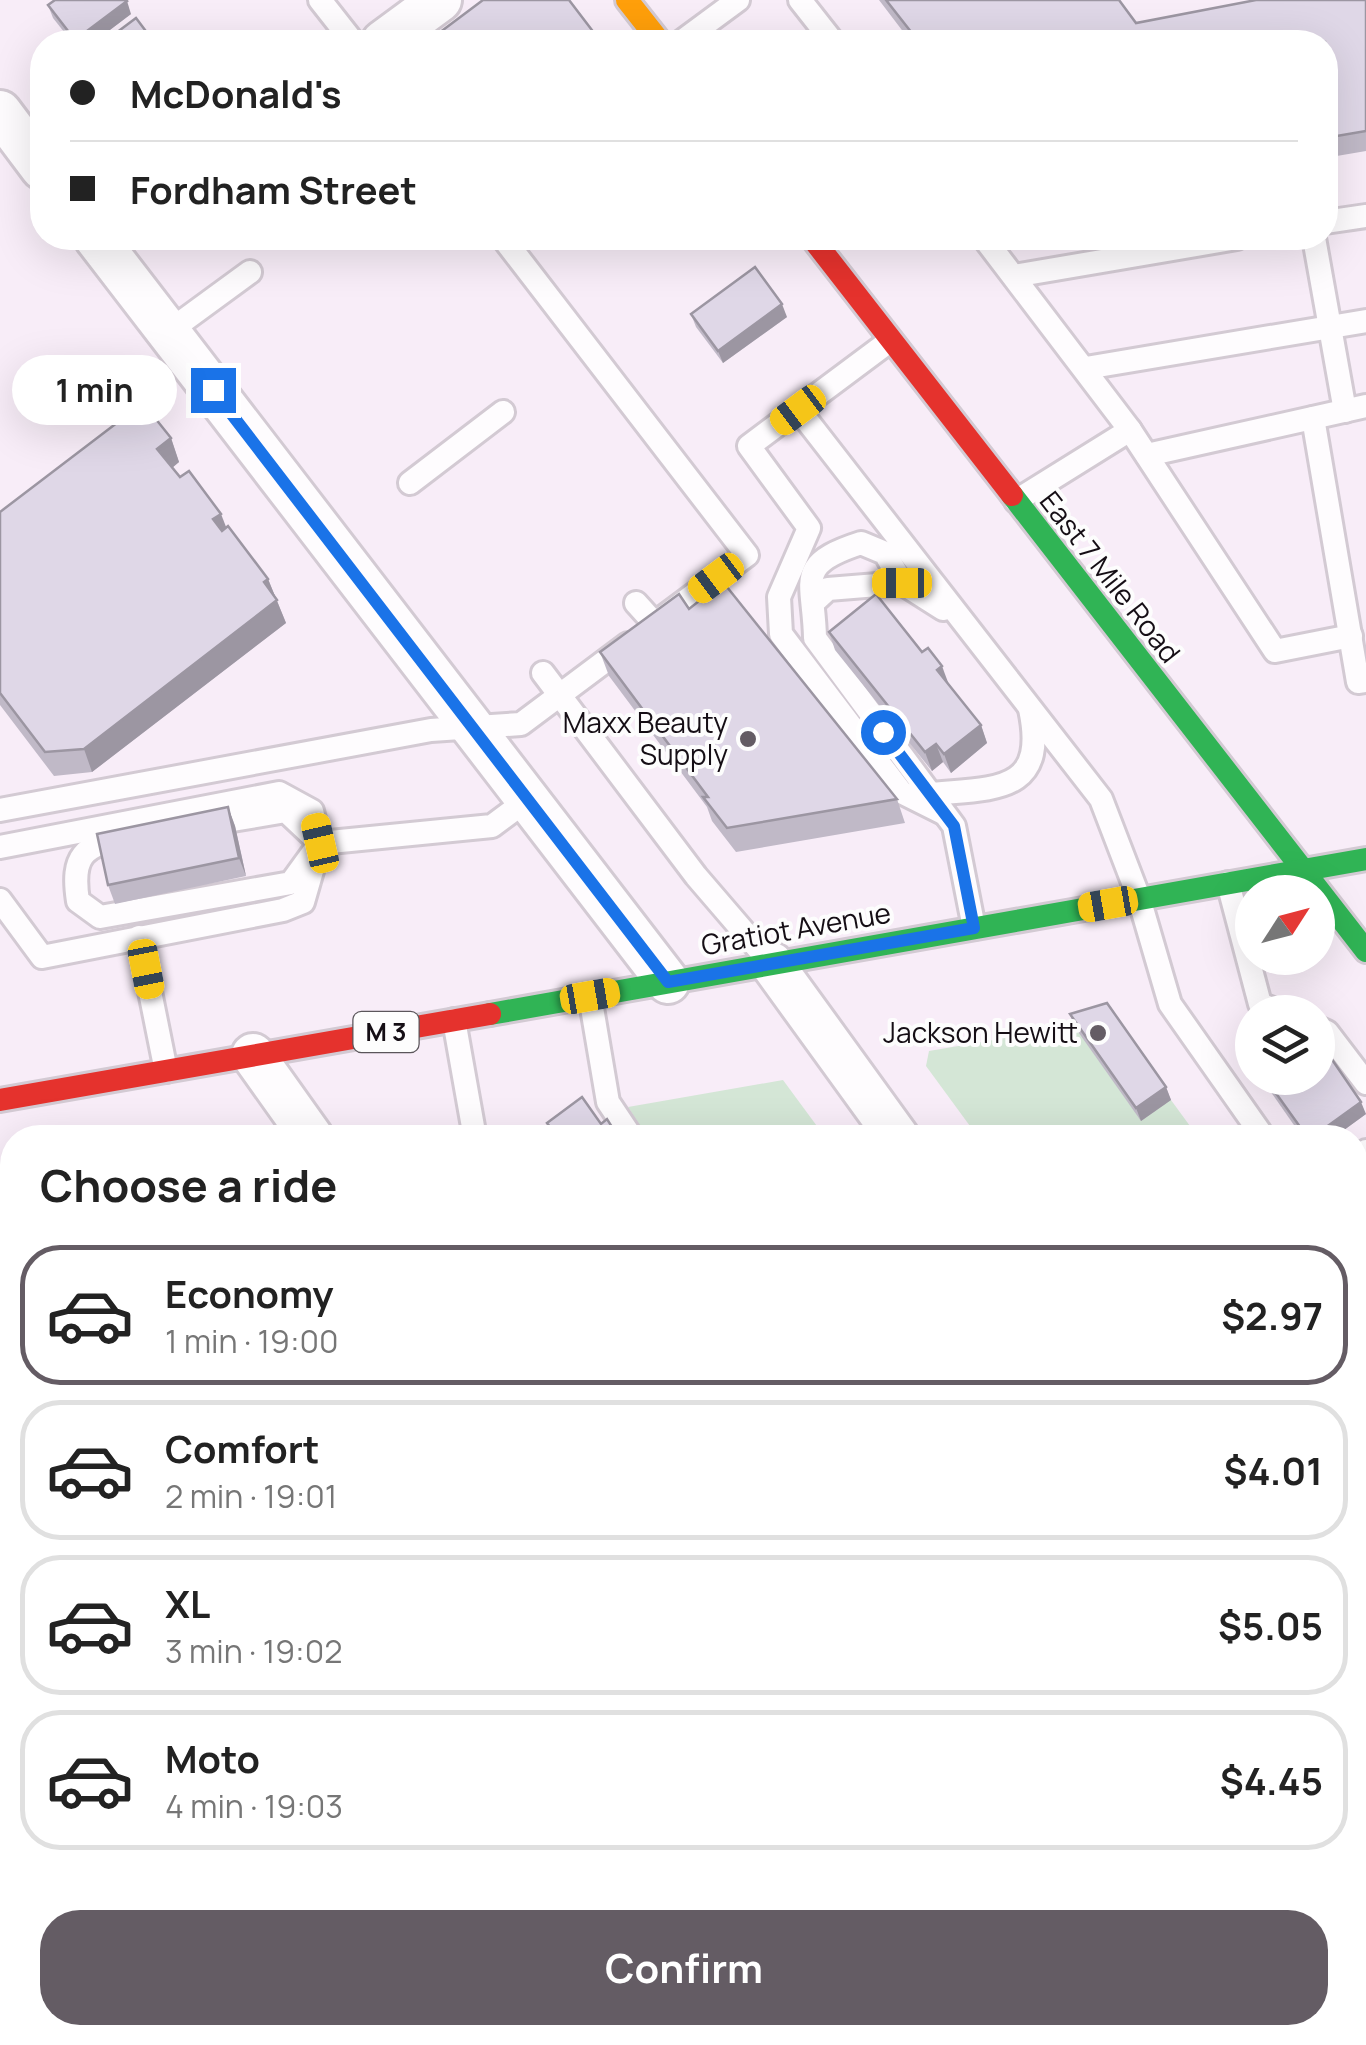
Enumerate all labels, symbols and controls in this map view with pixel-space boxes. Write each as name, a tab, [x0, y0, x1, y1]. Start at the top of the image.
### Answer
text: McDonald's	[130, 67, 342, 119]
text: Fordham Street	[130, 163, 417, 215]
callout: 1 min	[13, 355, 178, 425]
text: 1 min	[55, 368, 134, 412]
route end	[191, 368, 236, 413]
car	[765, 380, 831, 440]
street label: East 7 Mile Road	[1032, 483, 1190, 670]
car	[683, 548, 749, 608]
car	[872, 568, 932, 598]
place label: Maxx Beauty Supply	[563, 703, 728, 773]
route start	[861, 710, 906, 755]
marker: Maxx Beauty Supply	[737, 728, 759, 750]
car	[299, 810, 341, 876]
north arrow	[1235, 875, 1335, 975]
map controls	[1235, 875, 1335, 1095]
car	[1076, 884, 1140, 924]
street label: Gratiot Avenue	[698, 893, 894, 963]
car	[126, 937, 166, 1001]
car	[558, 976, 622, 1016]
button: layers	[1235, 995, 1335, 1095]
road number: M 3	[354, 1012, 418, 1052]
place label: Jackson Hewitt	[883, 1013, 1078, 1051]
marker: Jackson Hewitt	[1087, 1022, 1109, 1044]
text: Choose a ride	[40, 1154, 337, 1216]
text: Economy	[165, 1267, 334, 1319]
icon: car	[45, 1270, 135, 1360]
text: $2.97	[1221, 1289, 1323, 1341]
text: 1 min · 19:00	[165, 1319, 339, 1363]
text: Comfort	[165, 1422, 319, 1474]
icon: car	[45, 1425, 135, 1515]
text: $4.01	[1224, 1444, 1323, 1496]
text: 2 min · 19:01	[165, 1474, 337, 1518]
text: XL	[165, 1577, 210, 1629]
icon: car	[45, 1580, 135, 1670]
text: $5.05	[1218, 1599, 1323, 1651]
text: 3 min · 19:02	[165, 1629, 342, 1673]
text: Moto	[165, 1732, 260, 1784]
icon: car	[45, 1735, 135, 1825]
text: $4.45	[1220, 1754, 1323, 1806]
text: 4 min · 19:03	[165, 1784, 343, 1828]
button: Confirm	[40, 1910, 1328, 2025]

